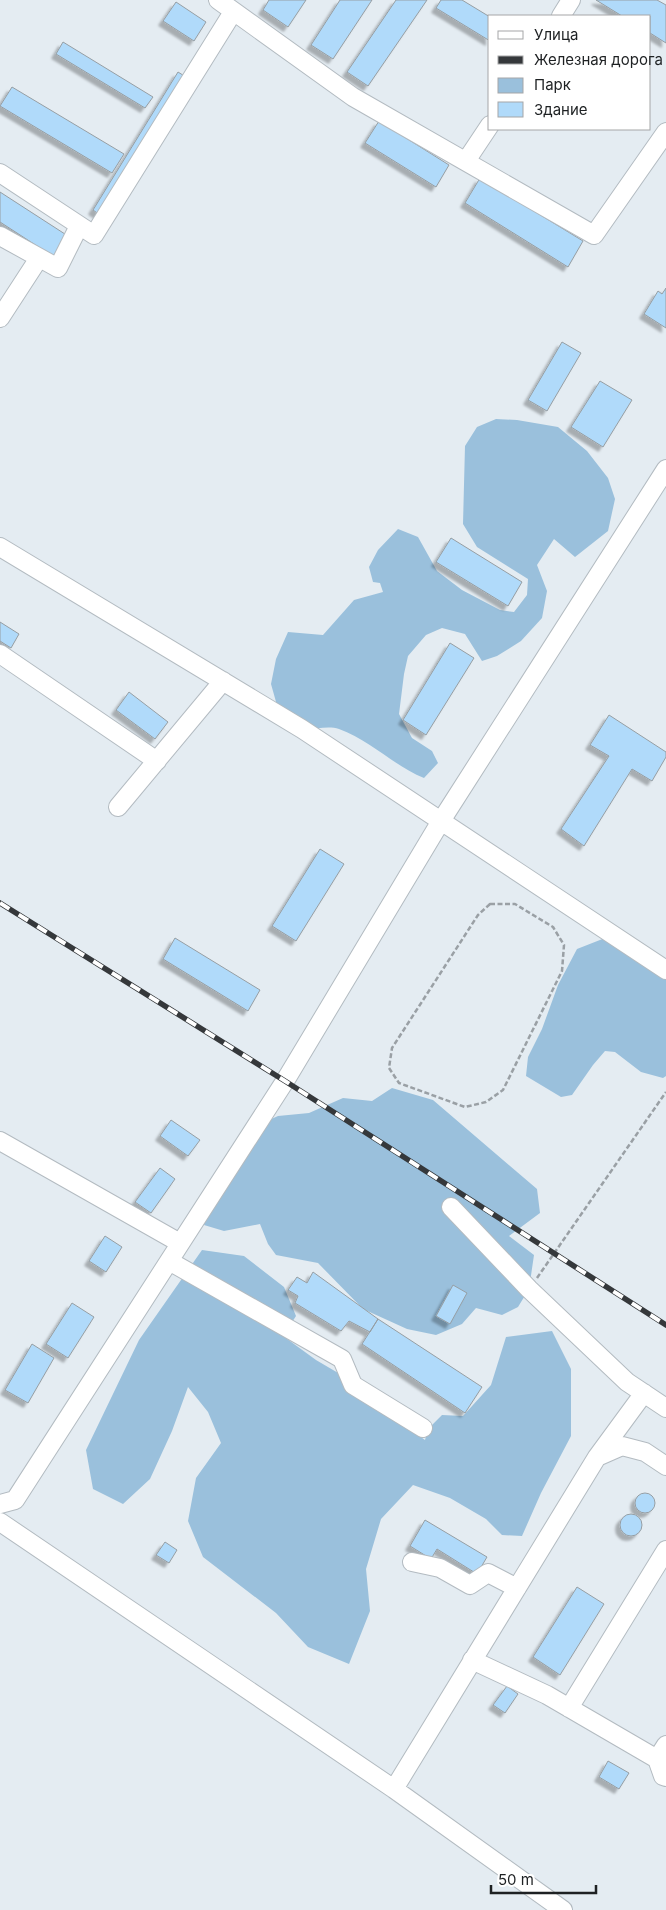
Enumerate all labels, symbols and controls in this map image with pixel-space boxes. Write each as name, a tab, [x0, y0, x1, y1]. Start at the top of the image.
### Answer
legend	[488, 15, 651, 130]
text: Улица	[534, 25, 578, 44]
text: Железная дорога	[534, 50, 663, 69]
text: Парк	[534, 75, 571, 94]
text: Здание	[534, 100, 588, 119]
scale bar	[491, 1862, 596, 1894]
text: 50 m	[498, 1870, 534, 1889]

